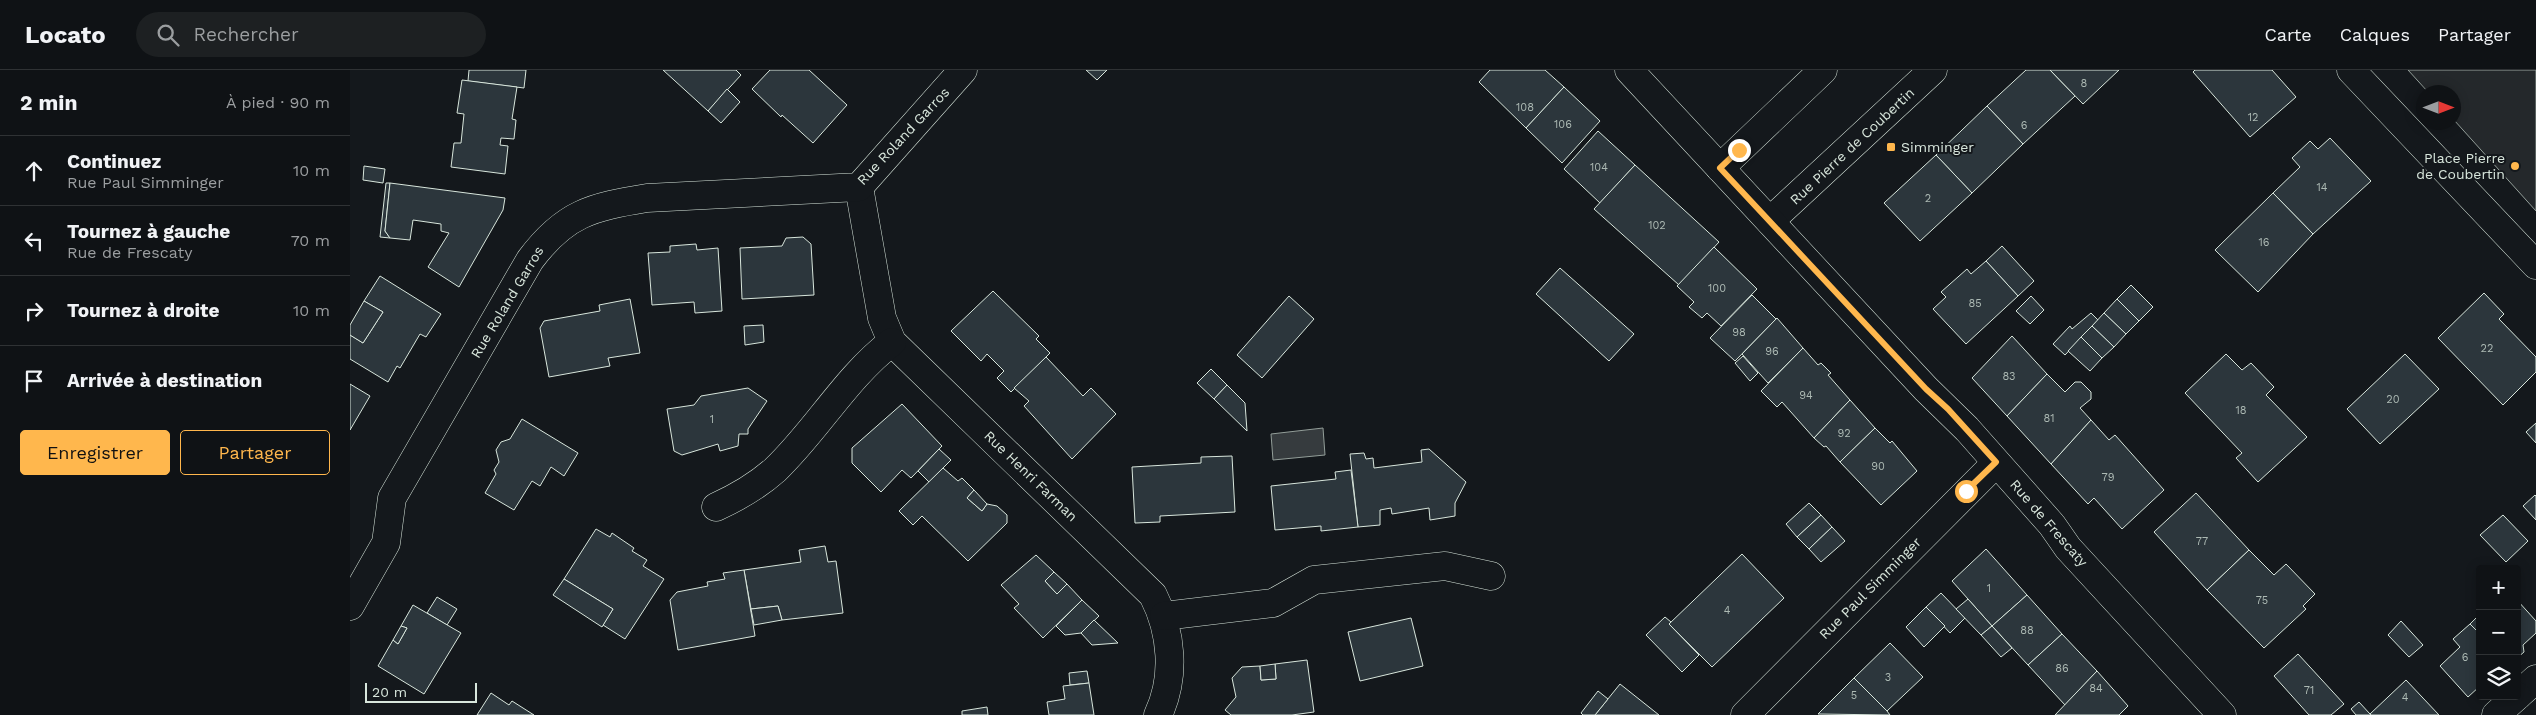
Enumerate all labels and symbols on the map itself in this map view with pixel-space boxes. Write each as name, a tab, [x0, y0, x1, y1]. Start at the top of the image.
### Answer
house number: 8	[2081, 77, 2088, 90]
street label: Rue Roland Garros	[854, 84, 952, 188]
street label: Rue Pierre de Coubertin	[1787, 84, 1917, 208]
north arrow	[2416, 85, 2461, 130]
house number: 108	[1516, 101, 1534, 114]
house number: 12	[2248, 111, 2258, 124]
house number: 106	[1554, 118, 1572, 131]
house number: 6	[2021, 119, 2028, 132]
route end	[1728, 139, 1751, 162]
place label: Simminger	[1901, 139, 1974, 155]
marker: Simminger	[1885, 141, 1897, 153]
place label: Place Pierre de Coubertin	[2416, 150, 2505, 182]
marker: Place Pierre de Coubertin	[2509, 160, 2521, 172]
house number: 104	[1590, 161, 1608, 174]
house number: 14	[2316, 181, 2328, 194]
house number: 2	[1925, 192, 1931, 205]
house number: 102	[1648, 219, 1666, 232]
house number: 16	[2259, 236, 2270, 249]
street label: Rue Roland Garros	[467, 243, 547, 361]
house number: 100	[1708, 282, 1726, 295]
house number: 85	[1968, 297, 1982, 310]
house number: 98	[1732, 326, 1746, 339]
house number: 22	[2481, 342, 2493, 355]
house number: 96	[1765, 345, 1779, 358]
house number: 83	[2003, 370, 2015, 383]
house number: 94	[1799, 389, 1813, 402]
house number: 20	[2386, 393, 2400, 406]
house number: 18	[2235, 404, 2247, 417]
house number: 81	[2043, 412, 2055, 425]
house number: 1	[710, 413, 714, 426]
street label: Rue Henri Farman	[981, 427, 1081, 525]
house number: 92	[1837, 427, 1851, 440]
house number: 90	[1871, 460, 1885, 473]
house number: 79	[2102, 471, 2115, 484]
street label: Rue de Frescaty	[2007, 476, 2092, 570]
route start	[1955, 480, 1978, 503]
street label: Rue Paul Simminger	[1816, 534, 1924, 642]
house number: 77	[2196, 535, 2208, 548]
house number: 1	[1987, 582, 1991, 595]
house number: 75	[2256, 594, 2268, 607]
house number: 4	[1724, 604, 1731, 617]
house number: 88	[2020, 624, 2034, 637]
house number: 6	[2462, 651, 2469, 664]
house number: 86	[2055, 662, 2069, 675]
house number: 3	[1885, 671, 1891, 684]
scale bar	[365, 680, 478, 703]
house number: 84	[2089, 682, 2103, 695]
house number: 71	[2304, 684, 2314, 697]
house number: 5	[1851, 689, 1857, 702]
house number: 4	[2402, 691, 2409, 704]

